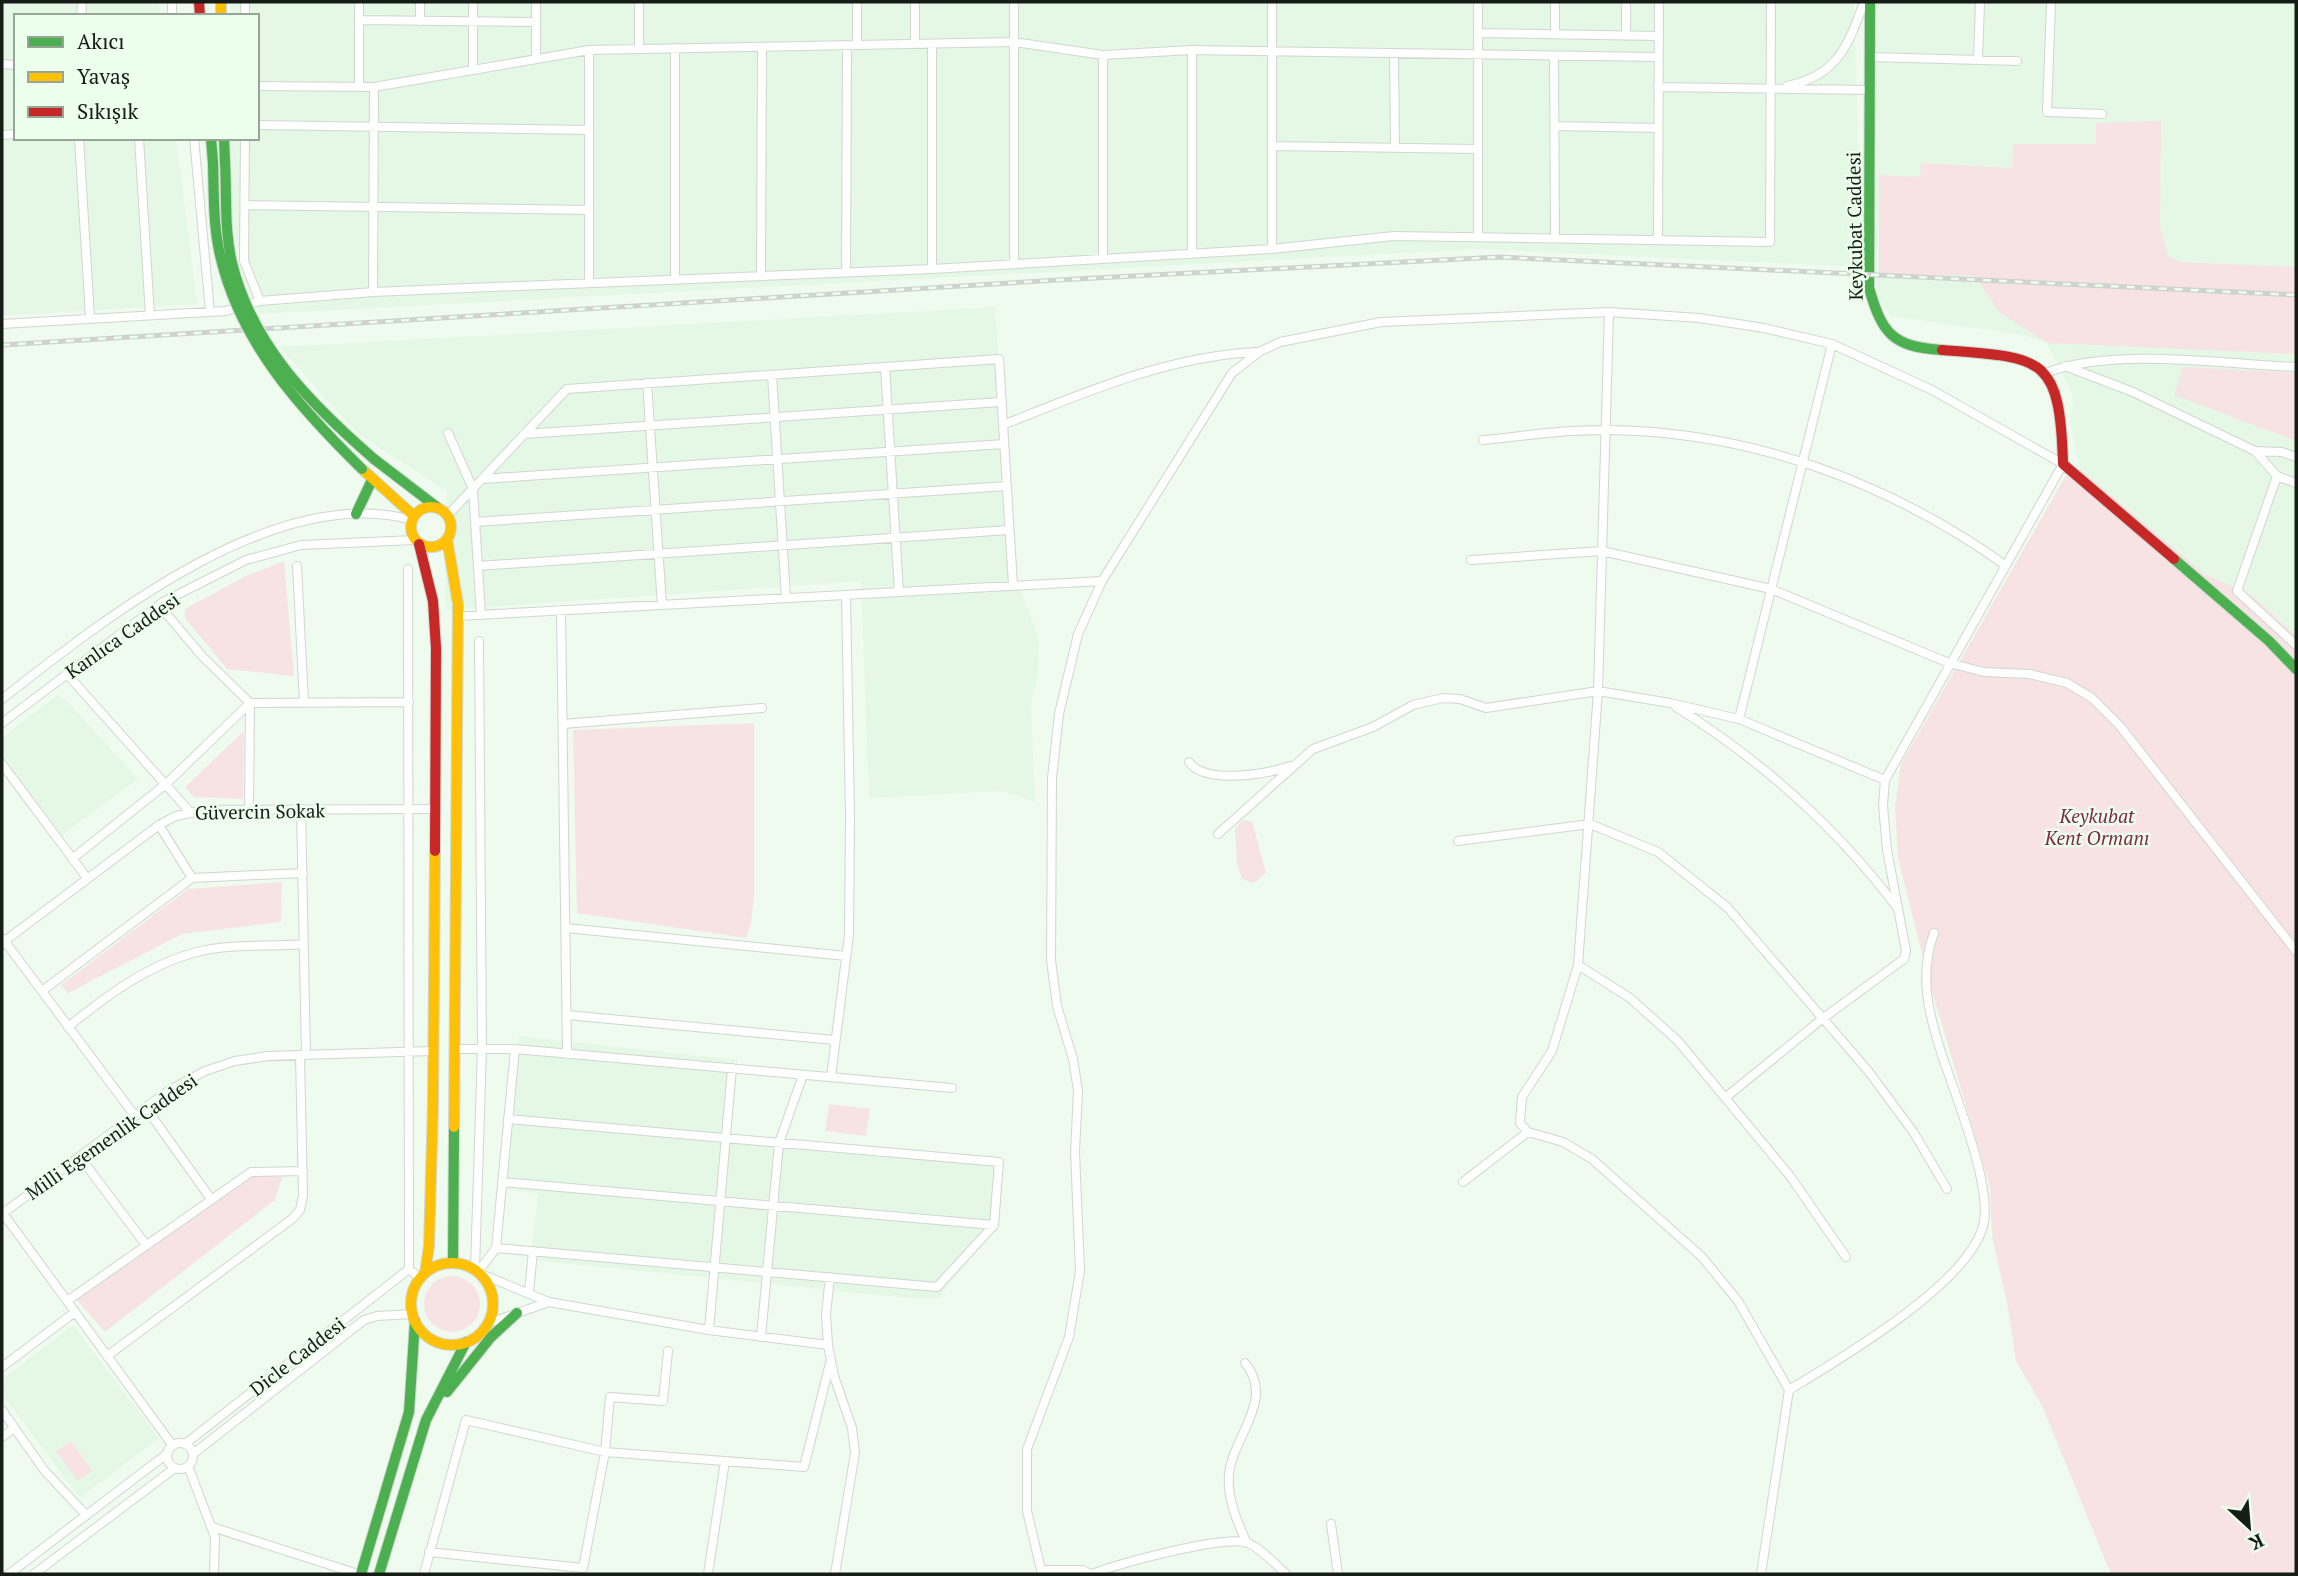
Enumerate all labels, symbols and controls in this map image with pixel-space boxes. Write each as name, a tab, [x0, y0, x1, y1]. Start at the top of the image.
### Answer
legend	[14, 14, 259, 140]
text: Akıcı	[77, 27, 125, 55]
text: Yavaş	[77, 62, 130, 90]
text: Sıkışık	[77, 97, 139, 125]
street label: Keykubat Caddesi	[1840, 151, 1868, 301]
street label: Kanlıca Caddesi	[60, 586, 184, 684]
street label: Güvercin Sokak	[195, 797, 326, 825]
park label: Keykubat Kent Ormanı	[2044, 803, 2149, 850]
street label: Milli Egemenlik Caddesi	[20, 1067, 202, 1205]
street label: Dicle Caddesi	[244, 1311, 350, 1401]
north arrow	[2214, 1492, 2284, 1562]
text: K	[2245, 1529, 2268, 1557]

